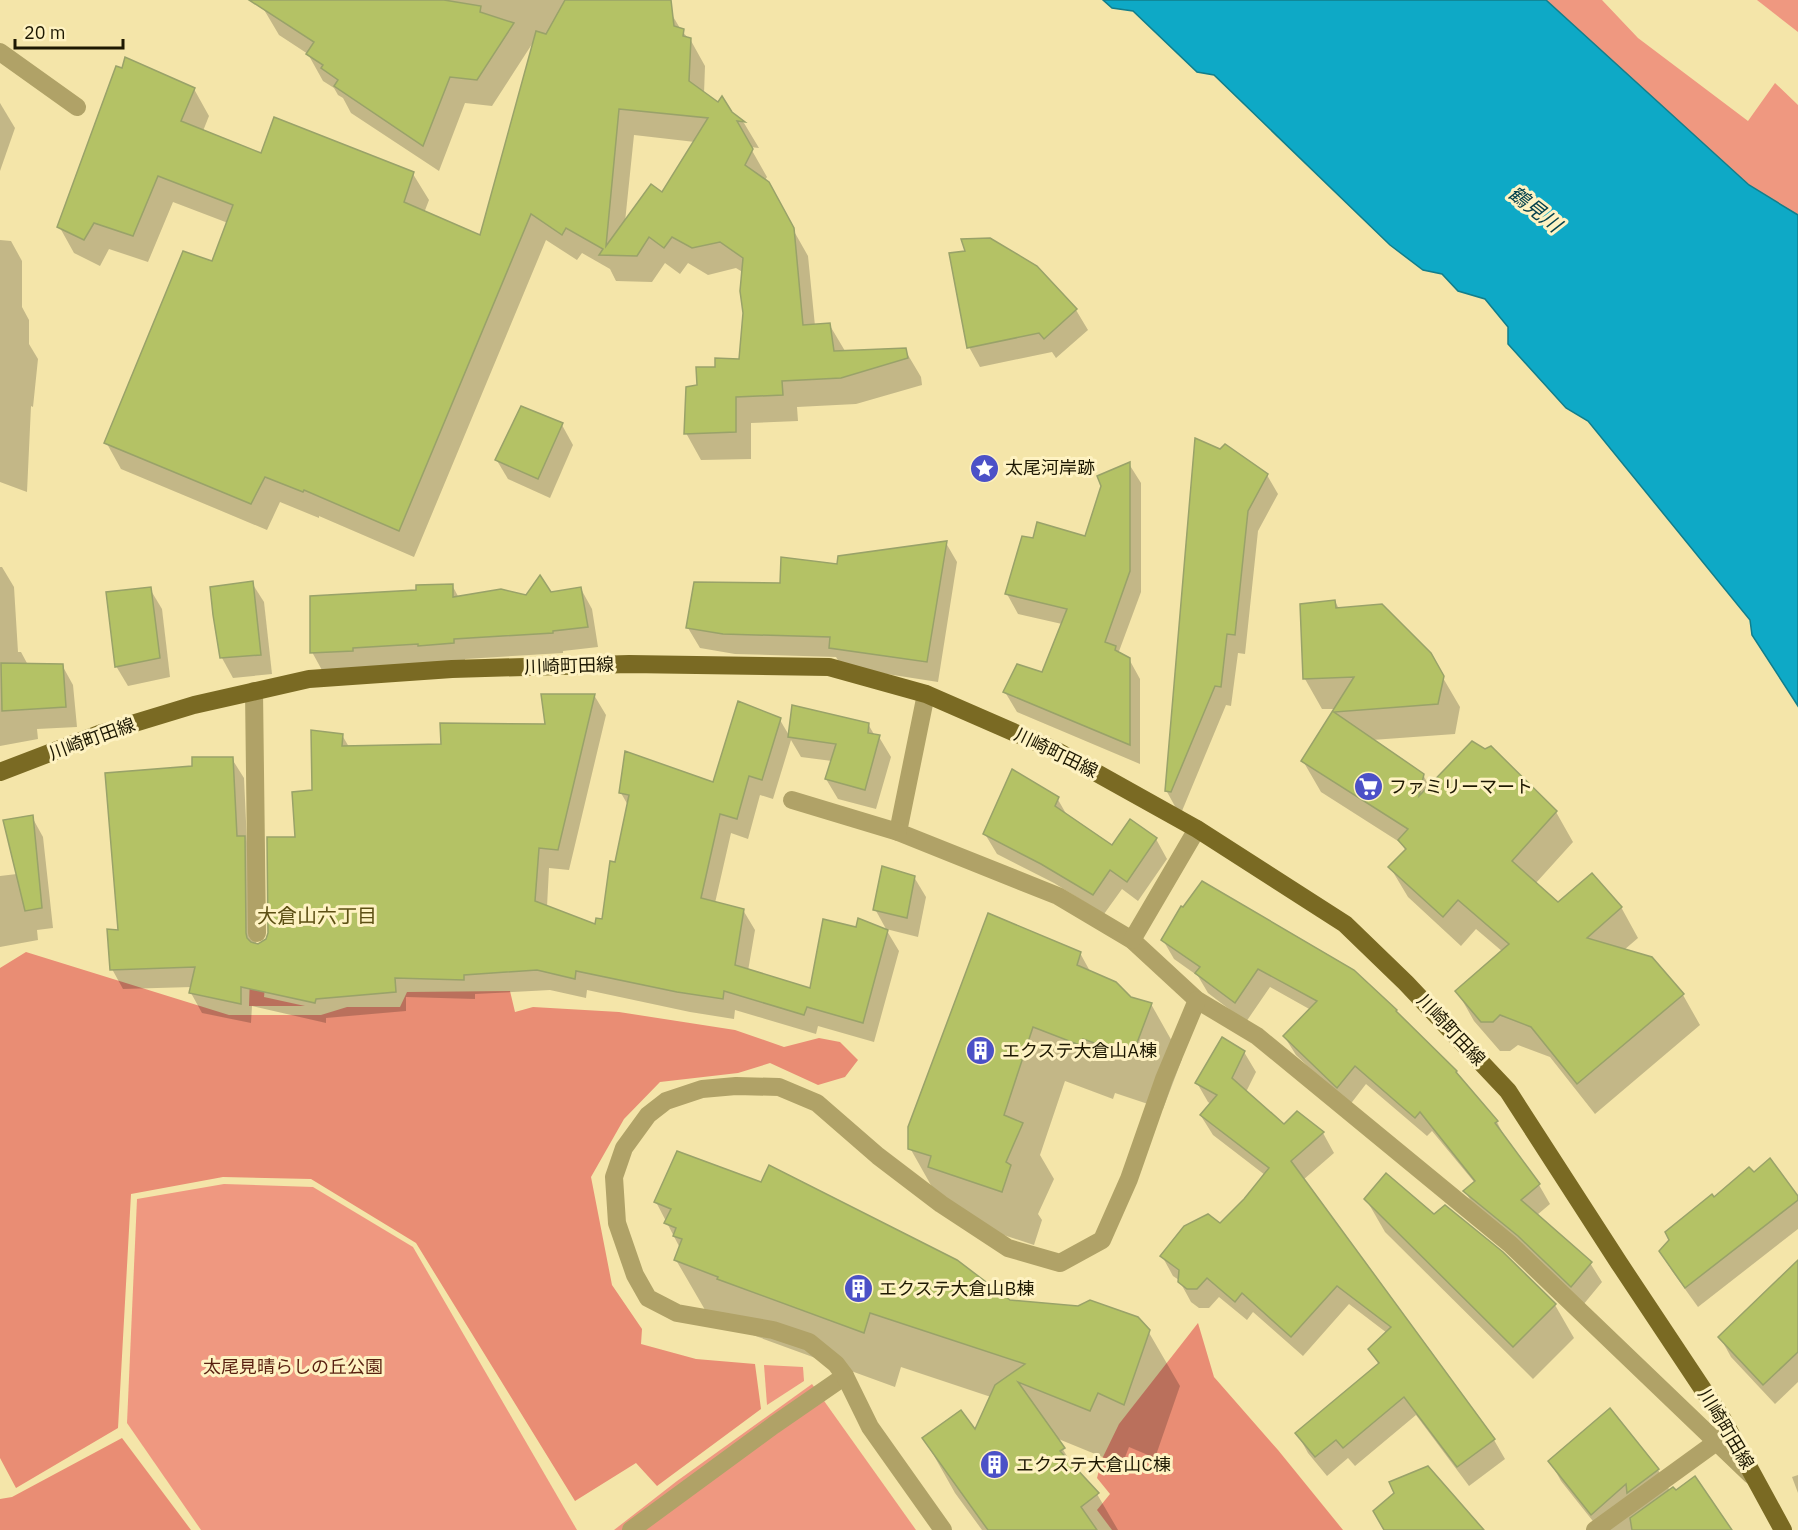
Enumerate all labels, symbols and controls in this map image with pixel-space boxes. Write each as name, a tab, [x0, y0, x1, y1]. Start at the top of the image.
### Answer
scale bar	[15, 12, 123, 50]
text: 20 m	[24, 21, 66, 44]
water label: 鶴見川	[1503, 179, 1569, 239]
place icon: 太尾河岸跡	[968, 452, 1000, 484]
place label: 太尾河岸跡	[1005, 456, 1095, 479]
street label: 川崎町田線	[524, 652, 614, 679]
street label: 川崎町田線	[46, 712, 138, 765]
street label: 川崎町田線	[1011, 722, 1102, 783]
supermarket icon: ファミリーマート	[1352, 771, 1384, 803]
place label: ファミリーマート	[1389, 775, 1533, 798]
district label: 大倉山六丁目	[257, 902, 377, 929]
street label: 川崎町田線	[1412, 989, 1490, 1070]
building icon: エクステ大倉山A棟	[965, 1035, 997, 1067]
place label: エクステ大倉山A棟	[1002, 1039, 1157, 1062]
building icon: エクステ大倉山B棟	[842, 1273, 874, 1305]
place label: エクステ大倉山B棟	[879, 1277, 1034, 1300]
park label: 太尾見晴らしの丘公園	[203, 1355, 383, 1378]
street label: 川崎町田線	[1693, 1384, 1759, 1473]
building icon: エクステ大倉山C棟	[979, 1449, 1011, 1481]
place label: エクステ大倉山C棟	[1016, 1453, 1171, 1476]

